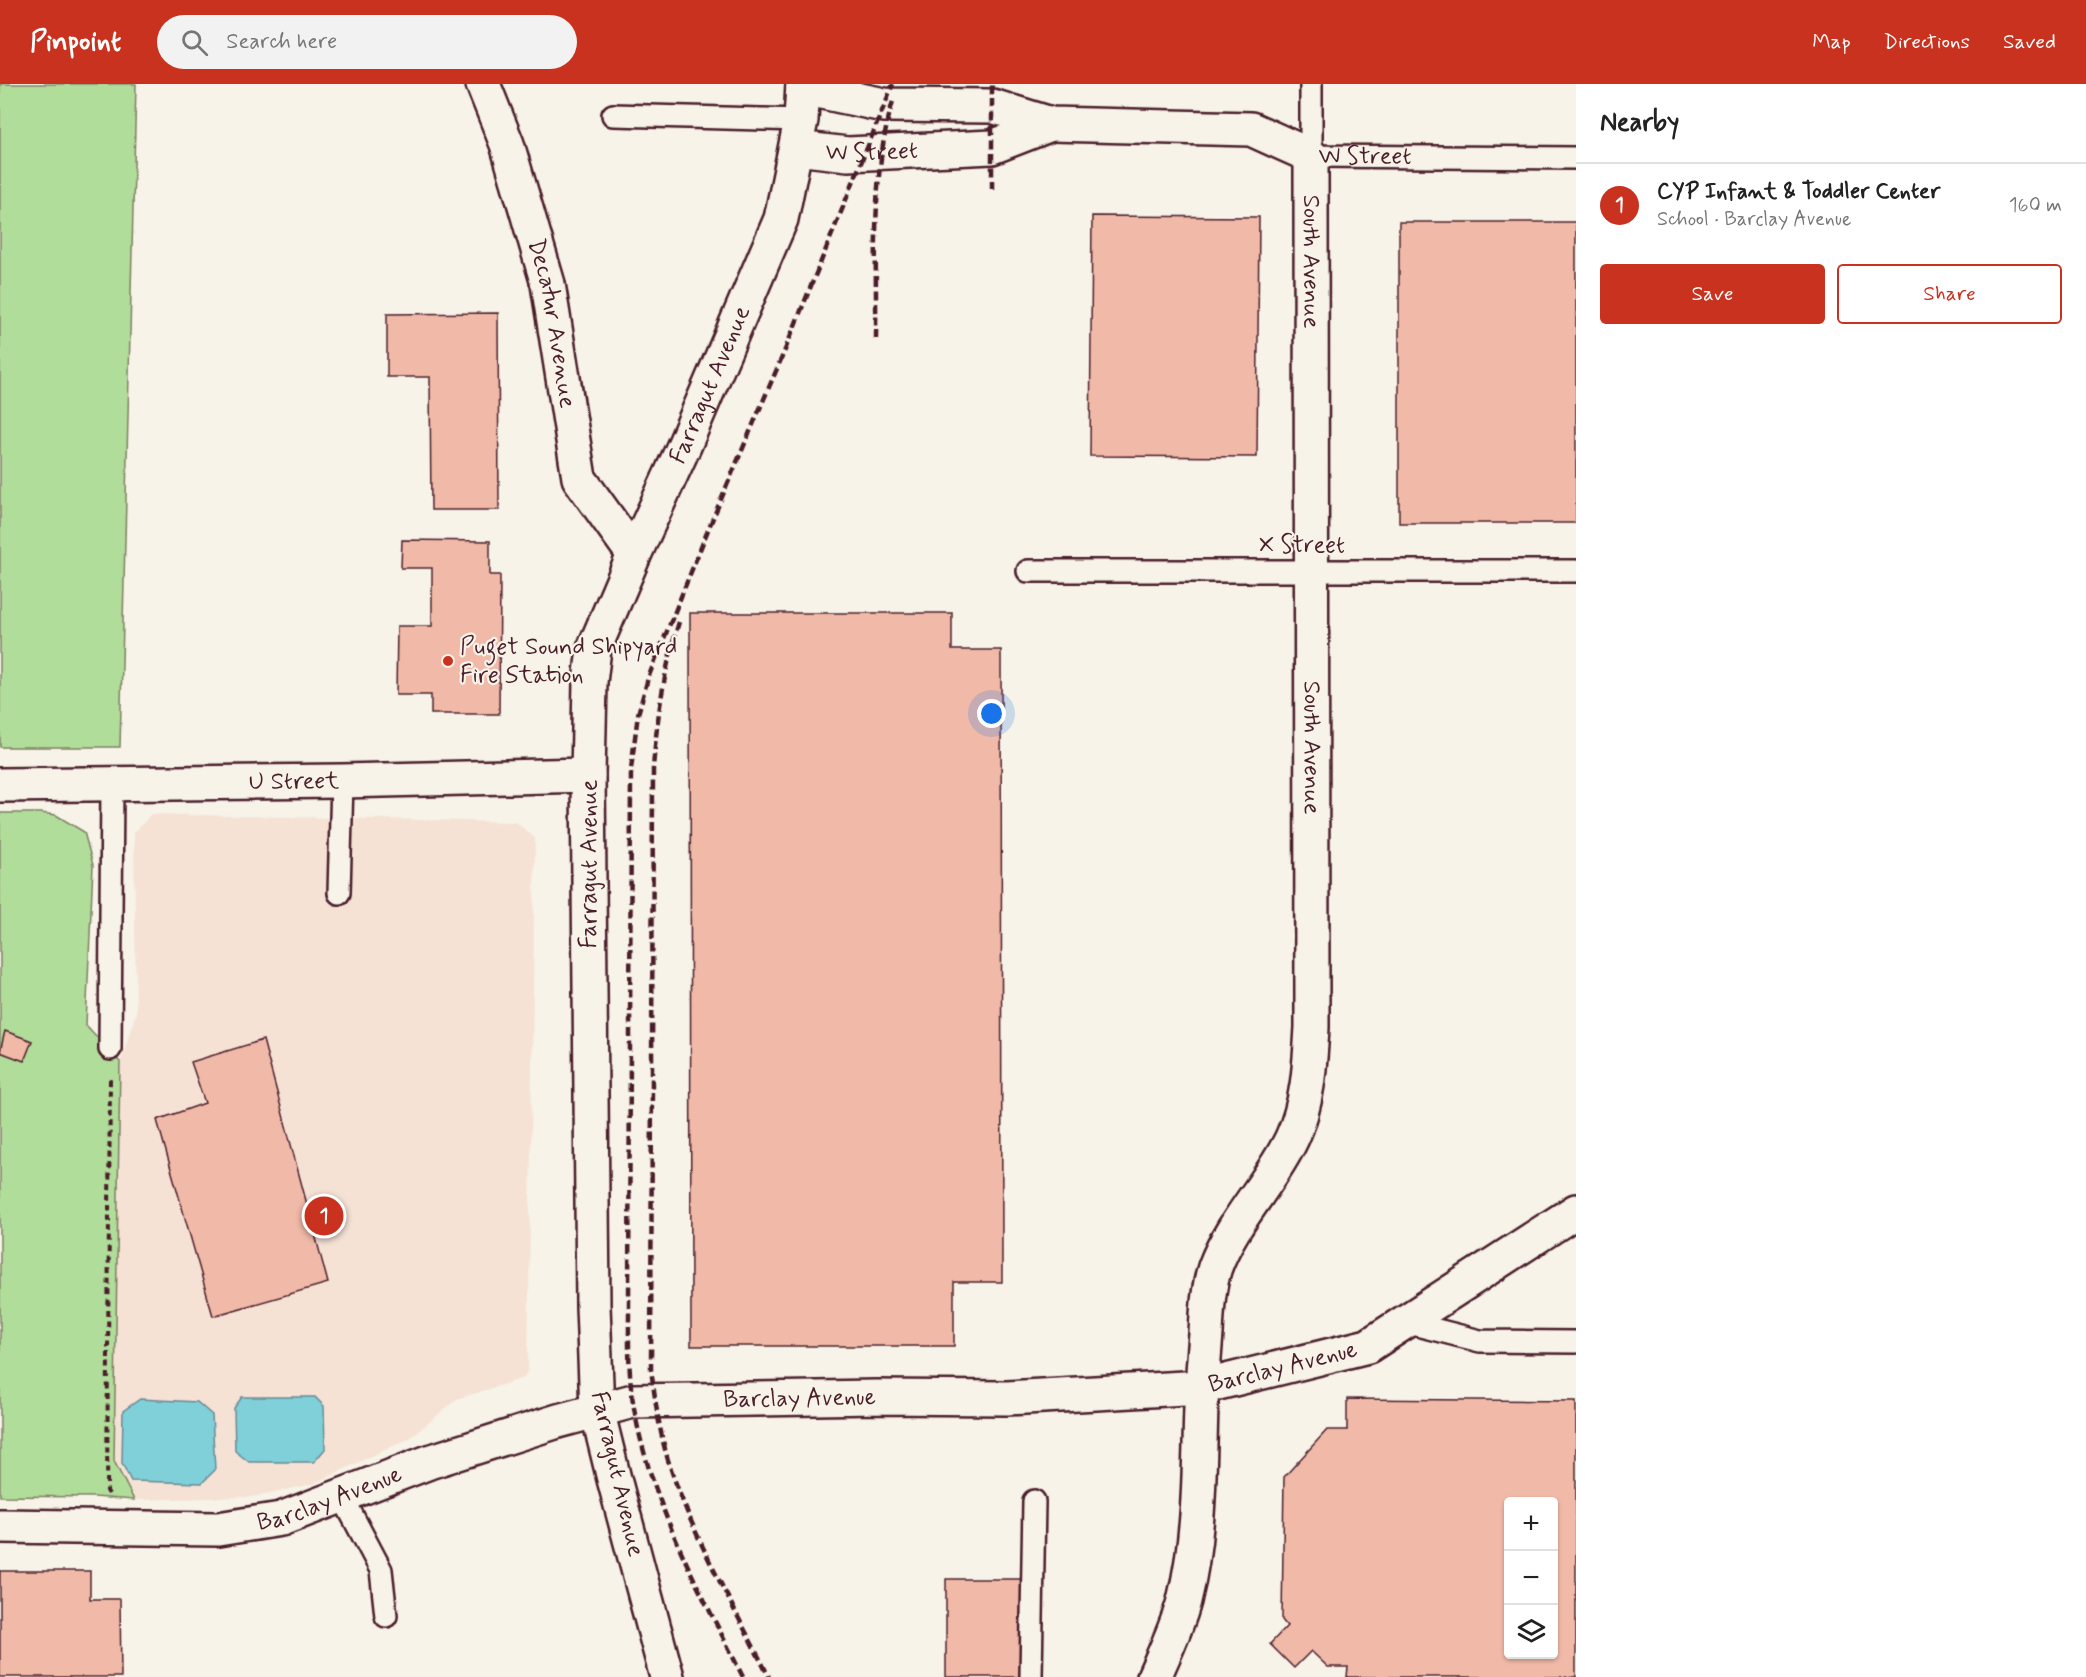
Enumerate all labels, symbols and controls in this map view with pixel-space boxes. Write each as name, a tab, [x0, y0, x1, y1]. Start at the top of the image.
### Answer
search box	[157, 15, 577, 69]
text: Pinpoint	[30, 24, 121, 61]
icon: search	[178, 26, 211, 59]
text: Search here	[226, 28, 337, 56]
text: Map	[1812, 28, 1851, 56]
text: Directions	[1884, 28, 1970, 56]
text: Saved	[2003, 28, 2056, 56]
text: Nearby	[1600, 106, 1679, 140]
street label: W Street	[824, 135, 919, 170]
street label: W Street	[1318, 141, 1412, 172]
text: CYP Infant & Toddler Center	[1657, 178, 1940, 206]
text: 1	[1615, 192, 1624, 219]
text: 160 m	[2009, 192, 2062, 219]
street label: South Avenue	[1296, 195, 1327, 329]
text: School · Barclay Avenue	[1657, 206, 1851, 233]
street label: Decatur Avenue	[520, 235, 583, 410]
button: Save	[1600, 264, 1825, 324]
button: Share	[1837, 264, 2062, 324]
street label: Farragut Avenue	[662, 301, 758, 469]
street label: X Street	[1259, 530, 1345, 561]
place label: Puget Sound Shipyard Fire Station	[460, 632, 677, 691]
marker: Puget Sound Shipyard Fire Station	[441, 654, 455, 668]
street label: South Avenue	[1296, 681, 1327, 815]
your location	[977, 699, 1006, 728]
street label: U Street	[248, 766, 340, 798]
street label: Farragut Avenue	[574, 779, 605, 948]
pin: 1	[304, 1194, 344, 1238]
street label: Barclay Avenue	[1205, 1334, 1361, 1400]
street label: Barclay Avenue	[723, 1382, 876, 1415]
street label: Farragut Avenue	[583, 1388, 651, 1560]
street label: Barclay Avenue	[255, 1458, 407, 1538]
map controls	[1504, 1497, 1558, 1659]
button: +	[1504, 1497, 1558, 1551]
button: −	[1504, 1551, 1558, 1605]
button: layers	[1504, 1605, 1558, 1659]

